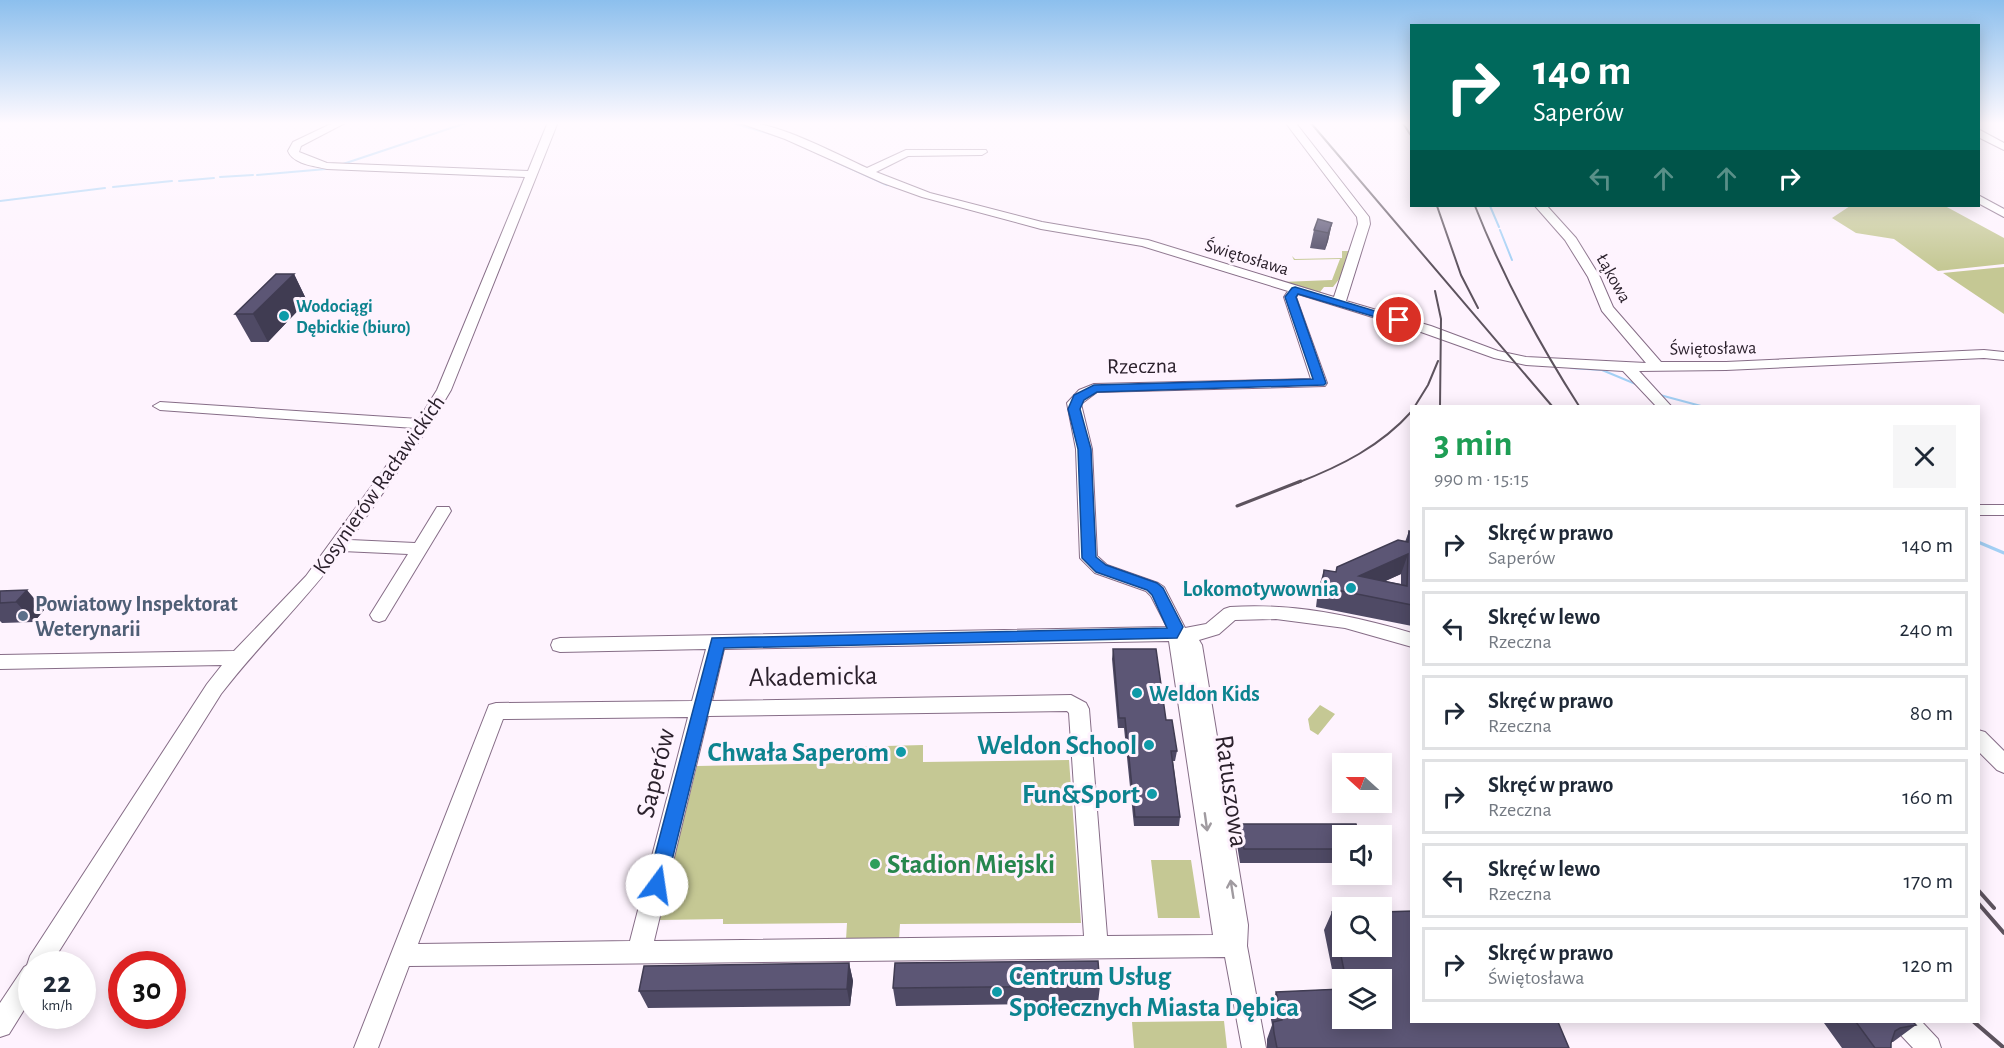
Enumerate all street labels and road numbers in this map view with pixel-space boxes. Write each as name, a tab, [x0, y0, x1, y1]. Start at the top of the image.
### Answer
street label: Świętosława	[1203, 234, 1292, 279]
street label: Łąkowa	[1592, 251, 1634, 306]
street label: Świętosława	[1669, 336, 1757, 359]
street label: Rzeczna	[1107, 354, 1177, 378]
street label: Kosynierów Racławickich	[309, 391, 449, 578]
street label: Akademicka	[748, 662, 878, 691]
street label: Saperów	[631, 726, 680, 820]
street label: Ratuszowa	[1210, 733, 1253, 849]

